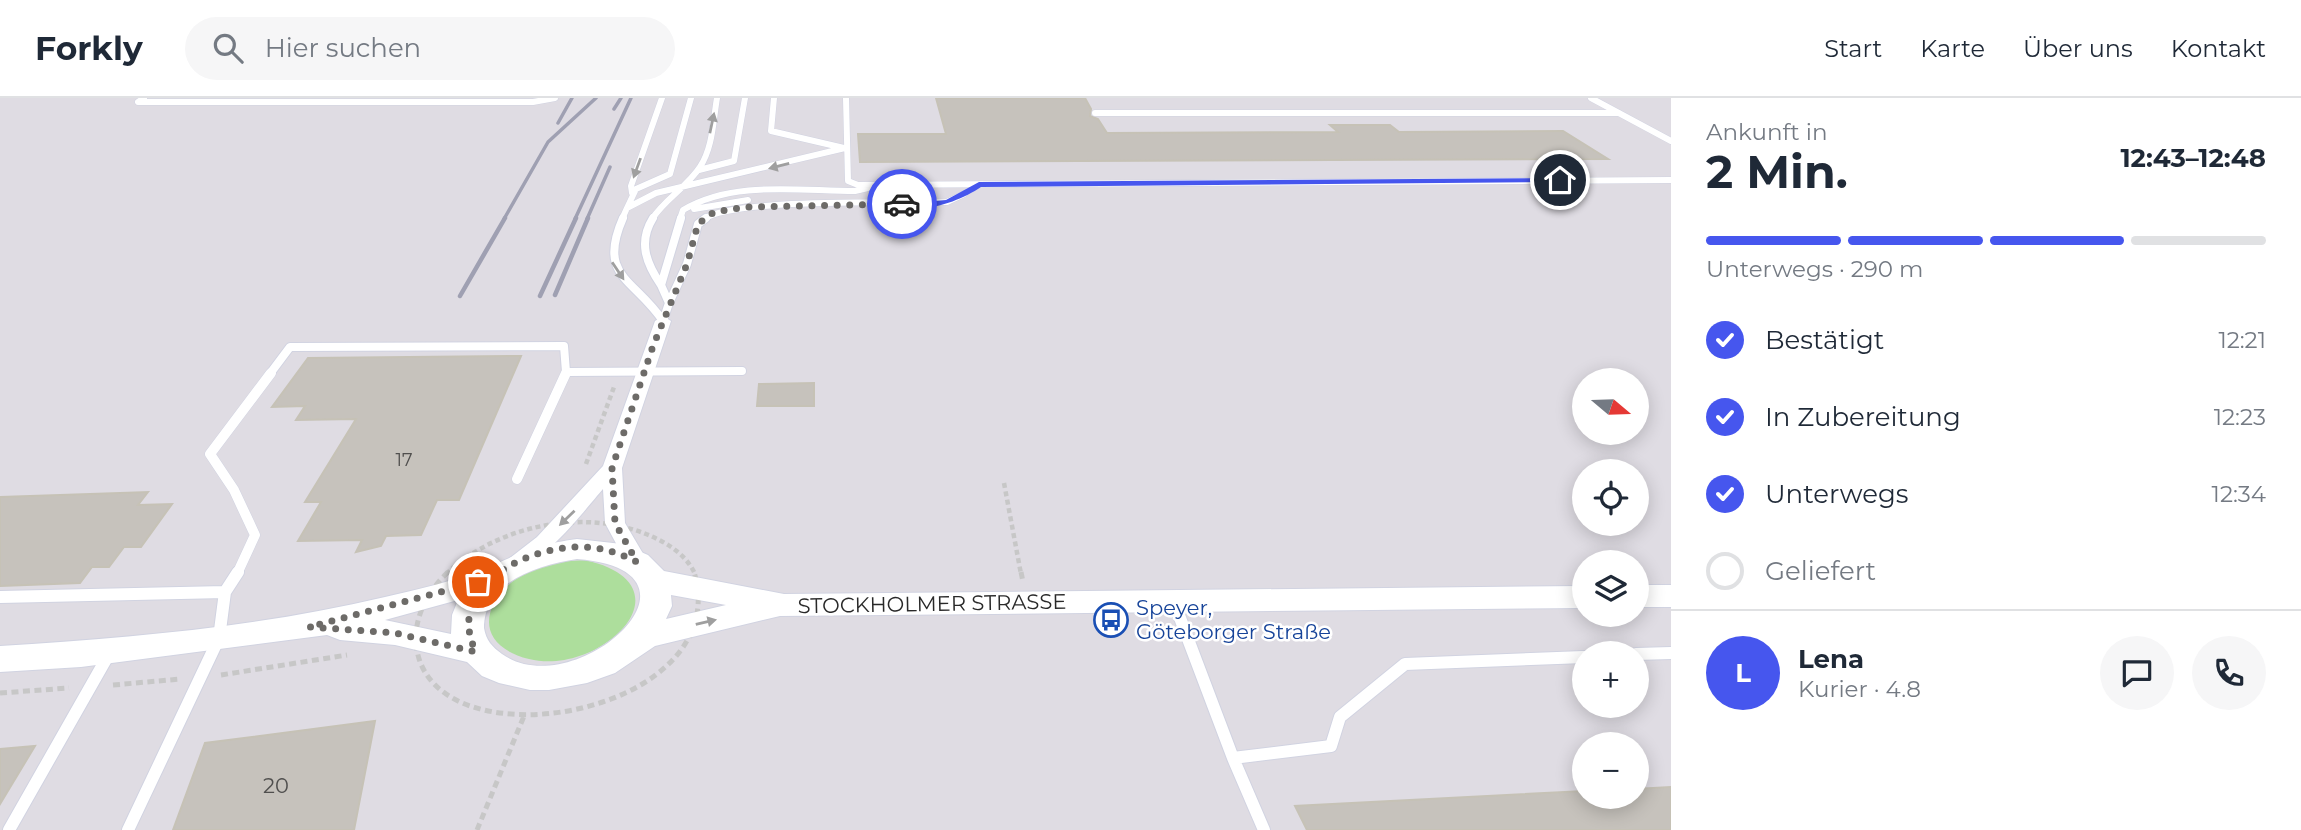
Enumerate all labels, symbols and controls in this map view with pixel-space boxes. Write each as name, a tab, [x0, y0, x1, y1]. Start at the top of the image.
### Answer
search box	[185, 17, 675, 80]
text: Forkly	[35, 28, 143, 68]
icon: search	[209, 29, 247, 67]
text: Hier suchen	[265, 32, 421, 64]
text: Start	[1824, 34, 1882, 63]
text: Karte	[1920, 34, 1985, 63]
text: Über uns	[2023, 34, 2133, 63]
text: Kontakt	[2171, 34, 2266, 63]
one-way arrow	[707, 112, 718, 134]
text: Ankunft in	[1706, 118, 1827, 146]
text: 12:43–12:48	[2120, 142, 2266, 174]
text: 2 Min.	[1706, 143, 1848, 200]
pin	[1530, 150, 1590, 210]
one-way arrow	[631, 158, 642, 179]
one-way arrow	[768, 161, 790, 172]
icon: home	[1541, 161, 1579, 199]
courier	[867, 169, 937, 239]
icon: car	[883, 185, 921, 223]
text: Unterwegs · 290 m	[1706, 255, 1923, 283]
one-way arrow	[611, 262, 625, 280]
icon: check	[1706, 321, 1744, 359]
text: Bestätigt	[1765, 324, 1884, 356]
text: 12:21	[2218, 326, 2266, 354]
north arrow	[1572, 368, 1648, 444]
map controls	[1572, 368, 1649, 809]
icon: check	[1706, 398, 1744, 436]
text: In Zubereitung	[1765, 401, 1961, 433]
text: 12:23	[2214, 403, 2266, 431]
house number: 17	[395, 449, 413, 471]
button: locate	[1572, 459, 1649, 536]
icon: check	[1706, 475, 1744, 513]
text: Unterwegs	[1765, 478, 1908, 510]
text: 12:34	[2212, 480, 2266, 508]
one-way arrow	[559, 509, 576, 525]
button: layers	[1572, 550, 1649, 627]
pin	[448, 552, 508, 612]
text: Geliefert	[1765, 555, 1876, 587]
icon: bag	[459, 563, 497, 601]
street label: STOCKHOLMER STRASSE	[797, 589, 1067, 618]
place label: Speyer, Göteborger Straße	[1136, 595, 1331, 644]
bus stop icon: Speyer, Göteborger Straße	[1092, 601, 1130, 639]
one-way arrow	[695, 617, 717, 628]
button: chat	[2100, 636, 2174, 710]
button: phone	[2192, 636, 2266, 710]
button: +	[1572, 641, 1649, 718]
text: Lena	[1798, 643, 1864, 675]
text: L	[1735, 657, 1751, 689]
text: Kurier · 4.8	[1798, 675, 1921, 703]
button: −	[1572, 732, 1649, 809]
house number: 20	[263, 773, 289, 798]

